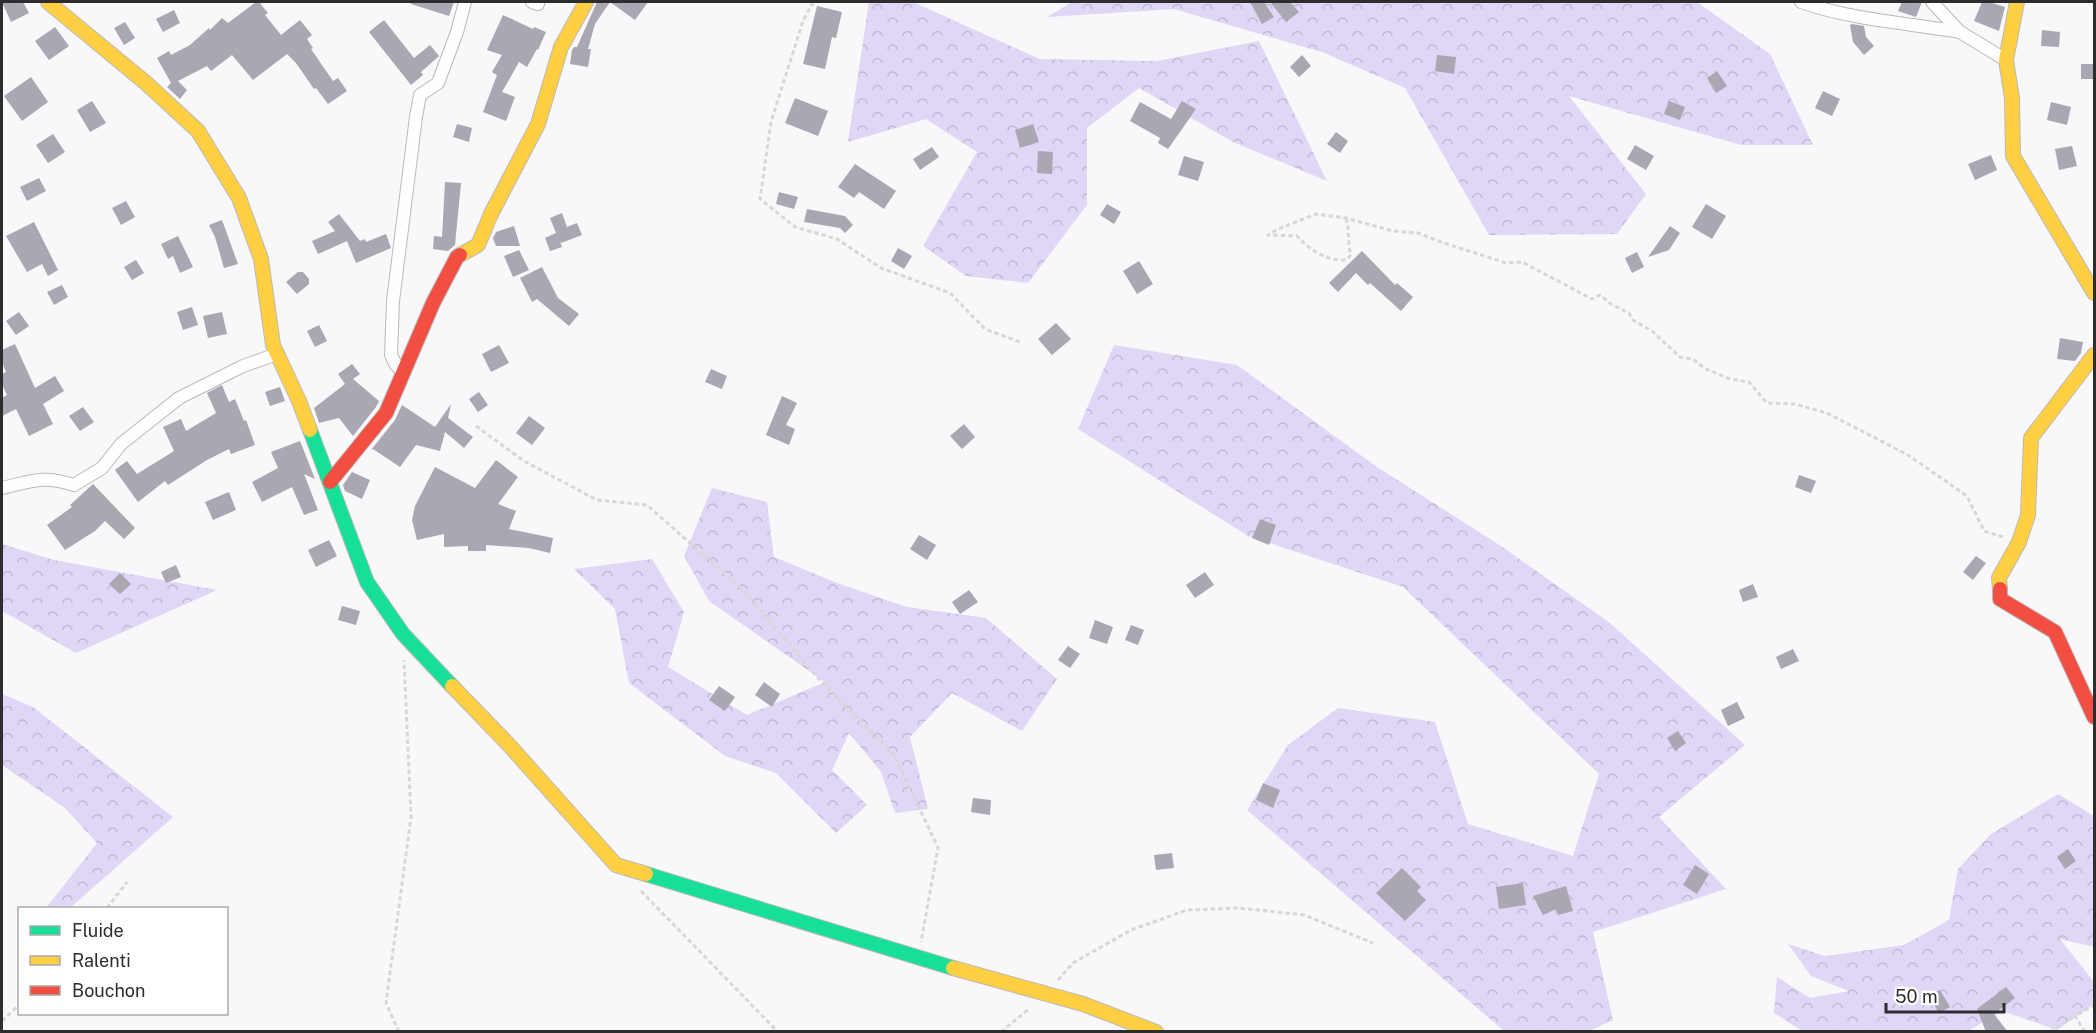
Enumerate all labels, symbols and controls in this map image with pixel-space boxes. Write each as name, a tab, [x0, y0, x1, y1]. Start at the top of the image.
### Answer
legend	[18, 907, 228, 1015]
text: Fluide	[72, 920, 124, 941]
text: Ralenti	[72, 950, 131, 971]
scale bar	[1886, 976, 2004, 1014]
text: Bouchon	[72, 980, 145, 1001]
text: 50 m	[1895, 986, 1938, 1007]

